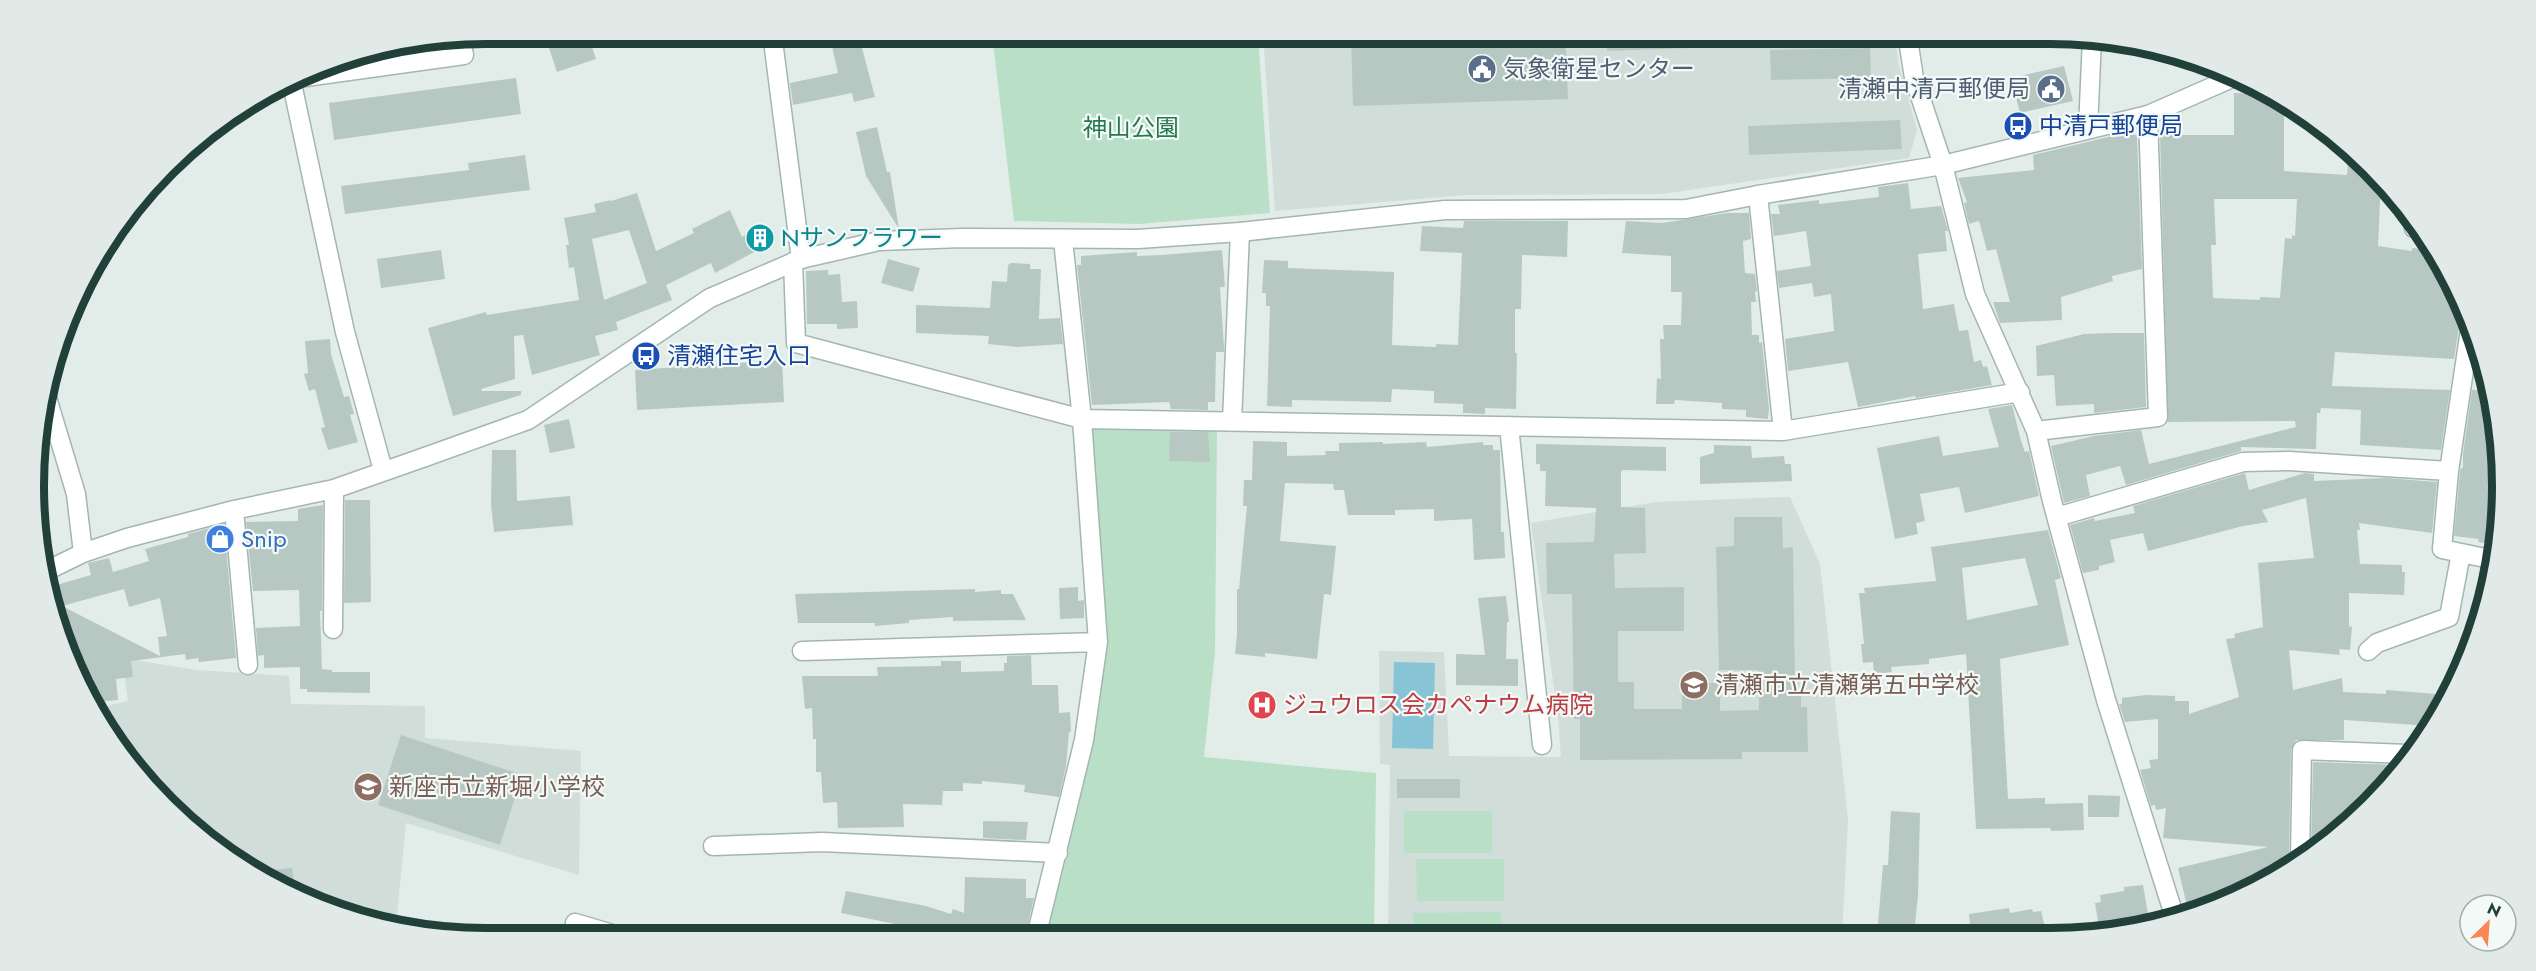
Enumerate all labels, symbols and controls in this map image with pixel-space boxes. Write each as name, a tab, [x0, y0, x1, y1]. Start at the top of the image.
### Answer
place label: 気象衛星センター	[1503, 51, 1695, 86]
public building icon: 気象衛星センター	[1466, 53, 1498, 85]
place label: 清瀬中清戸郵便局	[1838, 71, 2030, 106]
public building icon: 清瀬中清戸郵便局	[2035, 73, 2067, 105]
place label: 中清戸郵便局	[2039, 108, 2183, 143]
park label: 神山公園	[1083, 110, 1179, 145]
bus stop icon: 中清戸郵便局	[2002, 110, 2034, 142]
place label: Nサンフラワー	[781, 220, 943, 255]
building icon: Nサンフラワー	[744, 222, 776, 254]
place label: 清瀬住宅入口	[667, 338, 811, 373]
bus stop icon: 清瀬住宅入口	[630, 340, 662, 372]
place label: Snip	[241, 521, 287, 556]
shop icon: Snip	[204, 523, 236, 555]
place label: 清瀬市立清瀬第五中学校	[1715, 667, 1979, 702]
school or university icon: 清瀬市立清瀬第五中学校	[1678, 669, 1710, 701]
place label: ジュウロス会カペナウム病院	[1283, 687, 1593, 722]
hospital icon: ジュウロス会カペナウム病院	[1246, 689, 1278, 721]
place label: 新座市立新堀小学校	[389, 769, 605, 804]
school or university icon: 新座市立新堀小学校	[352, 771, 384, 803]
north arrow	[2458, 893, 2518, 953]
text: N	[2484, 897, 2505, 923]

